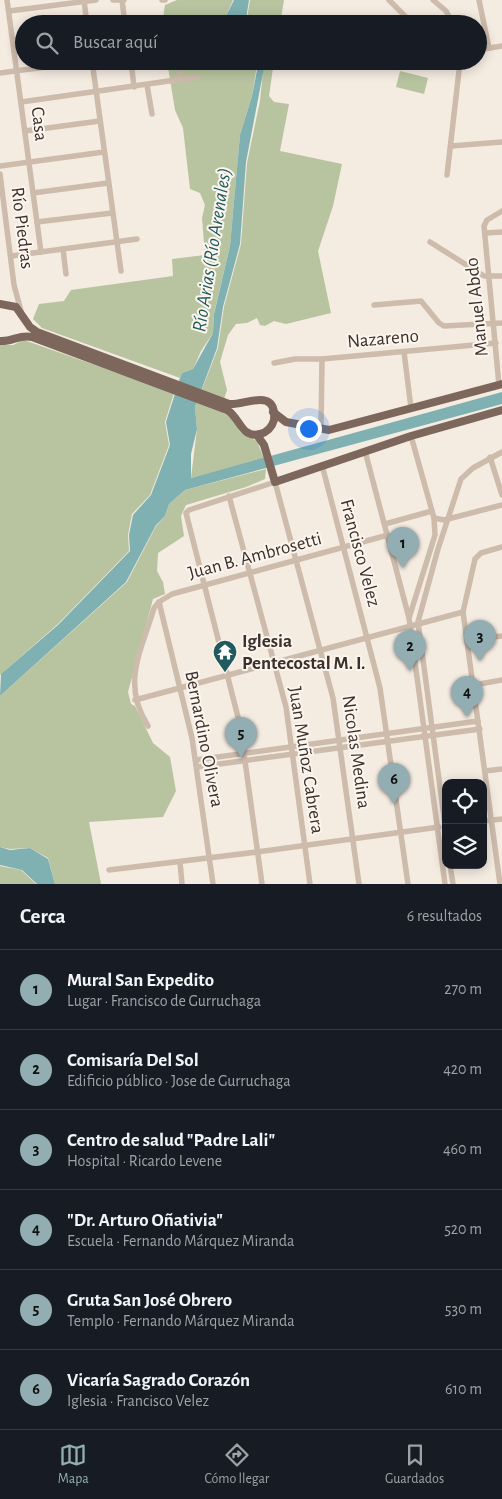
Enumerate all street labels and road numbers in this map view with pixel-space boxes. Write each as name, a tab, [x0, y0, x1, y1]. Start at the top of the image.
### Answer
street label: Casa	[27, 106, 51, 142]
street label: Río Piedras	[8, 186, 36, 270]
street label: Manuel Abdo	[462, 257, 492, 357]
street label: Nazareno	[346, 326, 420, 352]
street label: Francisco Velez	[337, 497, 384, 609]
street label: Juan B. Ambrosetti	[186, 529, 324, 583]
street label: Bernardino Olivera	[181, 669, 227, 809]
street label: Juan Muñoz Cabrera	[285, 685, 327, 835]
street label: Nicolas Medina	[339, 694, 373, 810]

